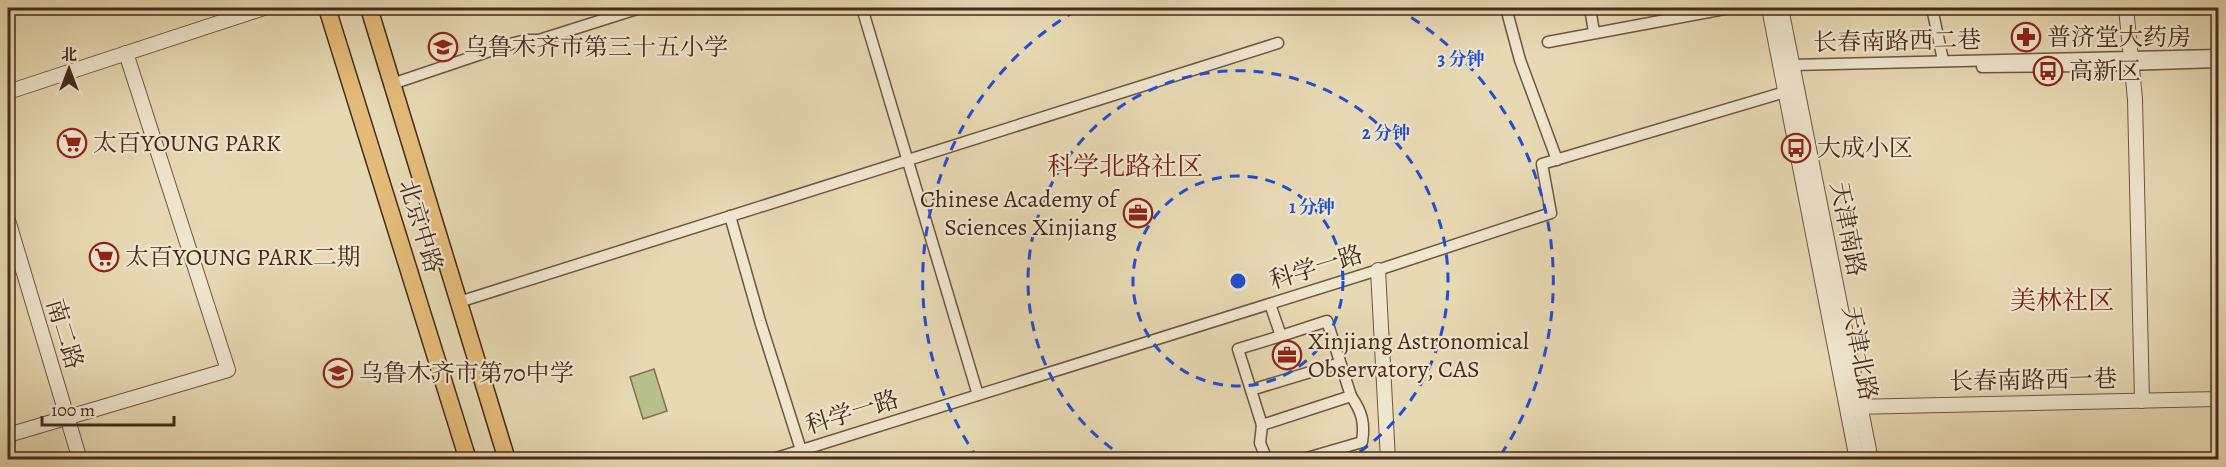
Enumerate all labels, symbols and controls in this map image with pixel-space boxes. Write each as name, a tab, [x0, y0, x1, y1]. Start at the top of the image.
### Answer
pharmacy icon: 普济堂大药房	[2010, 21, 2042, 53]
place label: 普济堂大药房	[2047, 21, 2191, 53]
street label: 长春南路西二巷	[1813, 24, 1981, 58]
school or university icon: 乌鲁木齐市第三十五小学	[427, 31, 459, 63]
place label: 乌鲁木齐市第三十五小学	[464, 31, 728, 63]
north arrow	[39, 39, 99, 99]
text: 北	[61, 44, 77, 66]
text: 3 分钟	[1438, 47, 1484, 71]
bus stop icon: 高新区	[2032, 55, 2064, 87]
place label: 高新区	[2069, 55, 2141, 87]
text: 2 分钟	[1362, 121, 1410, 145]
supermarket icon: 太百YOUNG PARK	[56, 127, 88, 159]
place label: 太百YOUNG PARK	[93, 127, 281, 159]
bus stop icon: 大成小区	[1780, 132, 1812, 164]
place label: 大成小区	[1817, 132, 1913, 164]
district label: 科学北路社区	[1047, 149, 1203, 184]
street label: 北京中路	[392, 175, 450, 277]
street label: 天津南路	[1823, 179, 1873, 279]
place label: Chinese Academy of Sciences Xinjiang	[920, 183, 1120, 243]
text: 1 分钟	[1289, 195, 1335, 219]
office icon: Chinese Academy of Sciences Xinjiang	[1122, 197, 1154, 229]
street label: 科学一路	[1265, 238, 1367, 296]
supermarket icon: 太百YOUNG PARK二期	[88, 241, 120, 273]
place label: 太百YOUNG PARK二期	[125, 241, 361, 273]
centre of rings	[1228, 271, 1248, 291]
district label: 美林社区	[2010, 283, 2114, 318]
street label: 南二路	[39, 295, 91, 373]
street label: 天津北路	[1835, 303, 1885, 403]
place label: Xinjiang Astronomical Observatory, CAS	[1308, 325, 1529, 385]
office icon: Xinjiang Astronomical Observatory, CAS	[1271, 339, 1303, 371]
school or university icon: 乌鲁木齐市第70中学	[322, 357, 354, 389]
place label: 乌鲁木齐市第70中学	[359, 357, 574, 389]
street label: 长春南路西一巷	[1949, 363, 2117, 397]
street label: 科学一路	[801, 383, 903, 441]
scale bar	[42, 389, 174, 427]
text: 100 m	[51, 398, 95, 422]

